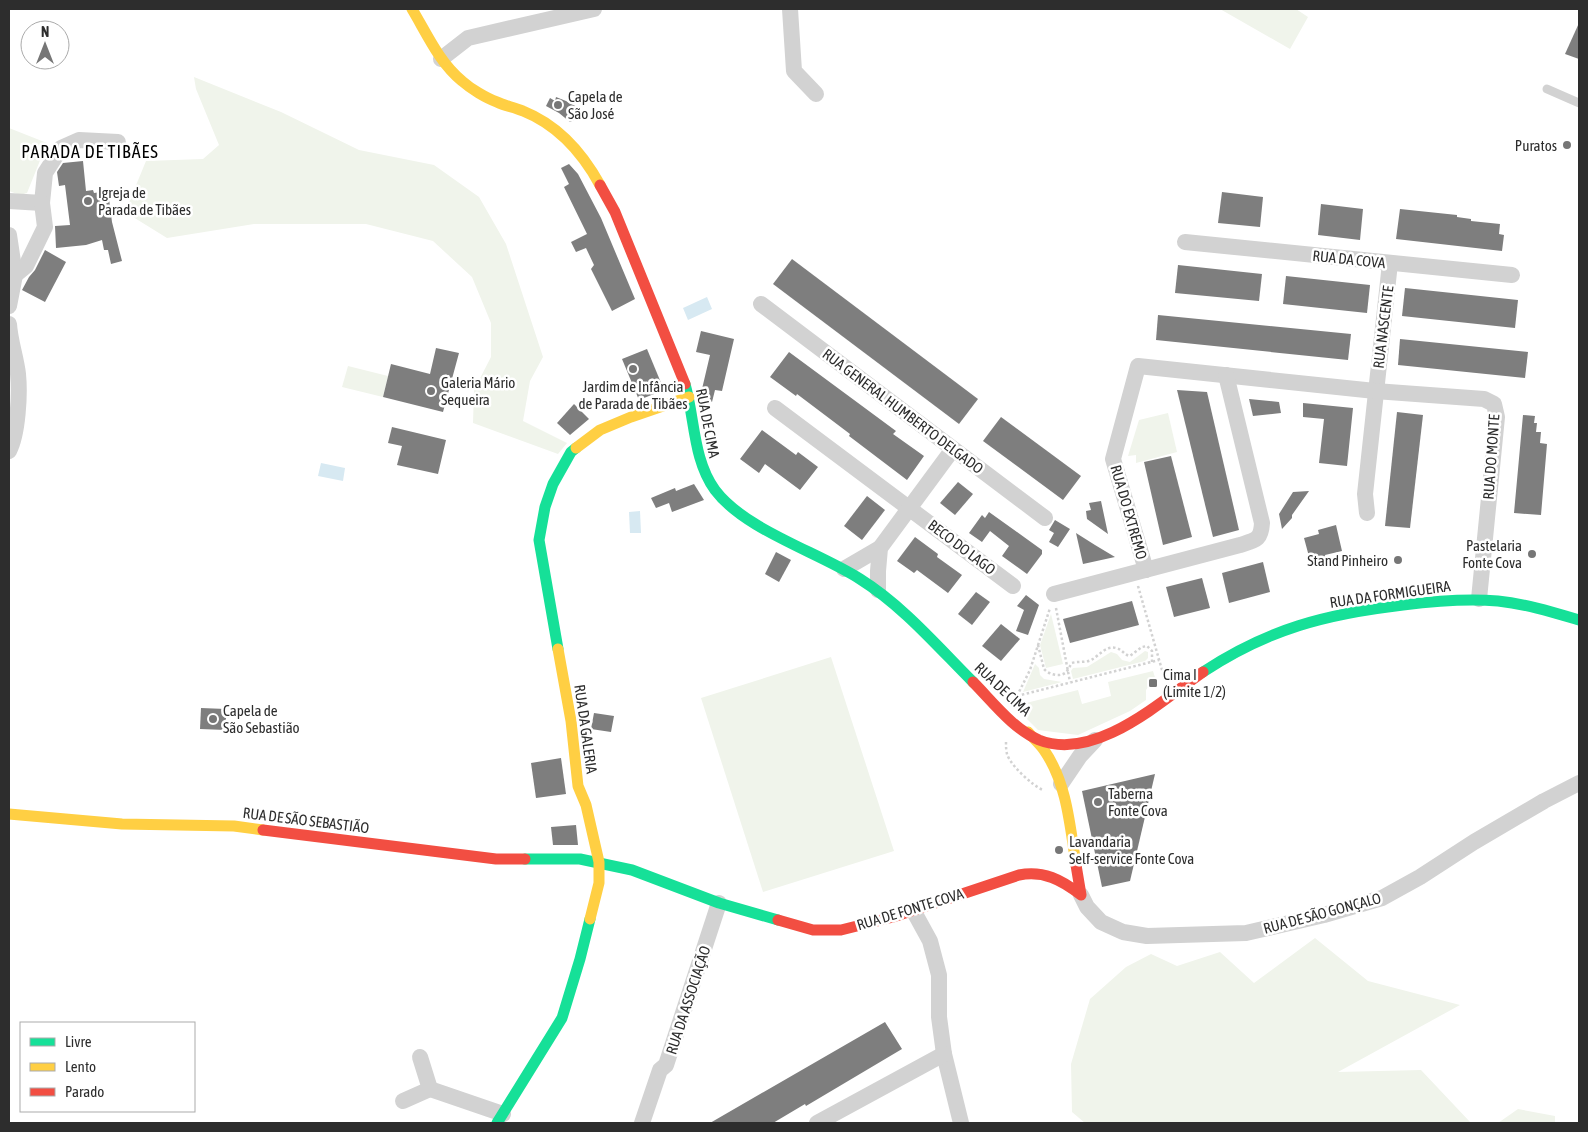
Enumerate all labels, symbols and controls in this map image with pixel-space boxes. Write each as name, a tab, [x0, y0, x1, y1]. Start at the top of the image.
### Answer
north arrow	[20, 20, 70, 70]
text: N	[41, 24, 49, 40]
place label: Capela de São José	[568, 88, 623, 122]
marker: Capela de São José	[552, 99, 564, 111]
place label: Puratos	[1515, 137, 1557, 154]
marker: Puratos	[1561, 139, 1573, 151]
district label: PARADA DE TIBÃES	[21, 141, 159, 162]
place label: Igreja de Parada de Tibães	[98, 184, 191, 218]
marker: Igreja de Parada de Tibães	[82, 195, 94, 207]
street label: RUA DA COVA	[1312, 247, 1387, 271]
street label: RUA NASCENTE	[1369, 284, 1397, 369]
street label: RUA GENERAL HUMBERTO DELGADO	[819, 345, 987, 477]
marker: Jardim de Infância de Parada de Tibães	[627, 363, 639, 375]
place label: Galeria Mário Sequeira	[441, 374, 515, 408]
place label: Jardim de Infância de Parada de Tibães	[578, 378, 688, 412]
marker: Galeria Mário Sequeira	[425, 385, 437, 397]
street label: RUA DE CIMA	[693, 387, 723, 460]
street label: RUA DO MONTE	[1480, 413, 1503, 500]
street label: RUA DO EXTREMO	[1107, 463, 1151, 561]
street label: BECO DO LAGO	[925, 516, 999, 578]
place label: Pastelaria Fonte Cova	[1462, 537, 1522, 571]
marker: Pastelaria Fonte Cova	[1526, 548, 1538, 560]
place label: Stand Pinheiro	[1307, 552, 1388, 569]
marker: Stand Pinheiro	[1392, 554, 1404, 566]
street label: RUA DA FORMIGUEIRA	[1329, 577, 1452, 611]
street label: RUA DE CIMA	[971, 659, 1035, 720]
place label: Cima I (Limite 1/2)	[1163, 666, 1226, 700]
marker: Cima I (Limite 1/2)	[1147, 677, 1159, 689]
street label: RUA DA GALERIA	[571, 683, 601, 775]
place label: Capela de São Sebastião	[223, 702, 300, 736]
marker: Capela de São Sebastião	[207, 713, 219, 725]
place label: Taberna Fonte Cova	[1108, 785, 1168, 819]
marker: Taberna Fonte Cova	[1092, 796, 1104, 808]
street label: RUA DE SÃO SEBASTIÃO	[242, 804, 370, 836]
place label: Lavandaria Self-service Fonte Cova	[1069, 833, 1194, 867]
marker: Lavandaria Self-service Fonte Cova	[1053, 844, 1065, 856]
street label: RUA DE FONTE COVA	[855, 884, 966, 933]
street label: RUA DE SÃO GONÇALO	[1261, 889, 1383, 937]
street label: RUA DA ASSOCIAÇÃO	[662, 943, 714, 1056]
legend	[20, 1022, 195, 1112]
text: Livre	[65, 1033, 92, 1050]
text: Lento	[65, 1058, 96, 1075]
text: Parado	[65, 1083, 104, 1100]

